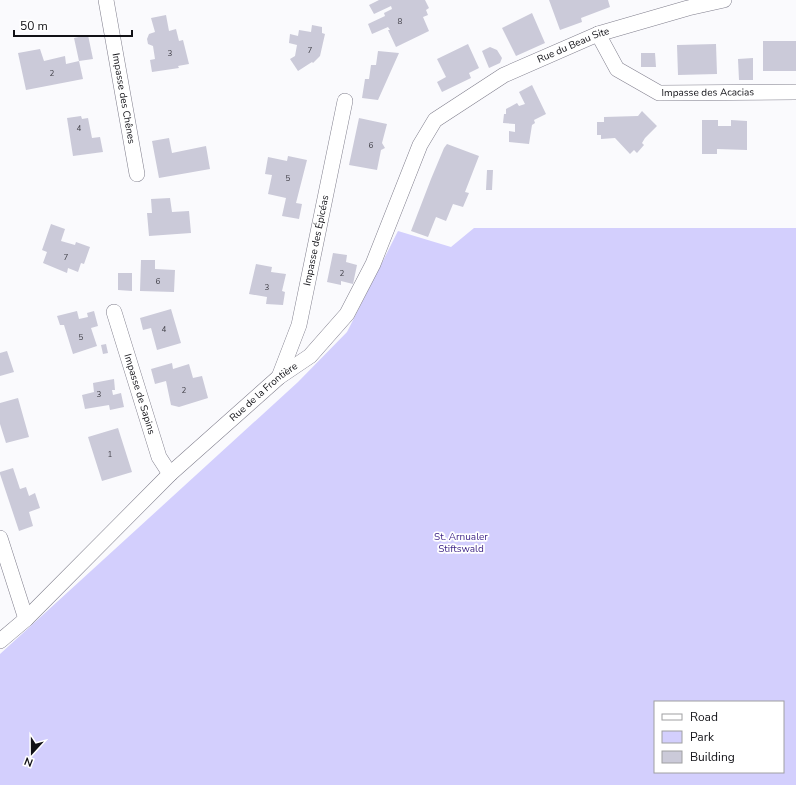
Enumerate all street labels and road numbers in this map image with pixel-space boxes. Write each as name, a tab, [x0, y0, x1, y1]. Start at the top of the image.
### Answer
street label: Rue du Beau Site	[535, 24, 611, 67]
street label: Impasse des Chênes	[109, 52, 139, 145]
street label: Impasse des Acacias	[661, 85, 754, 100]
street label: Impasse des Épicéas	[300, 194, 333, 287]
street label: Impasse de Sapins	[120, 352, 159, 436]
street label: Rue de la Frontière	[227, 359, 300, 425]

